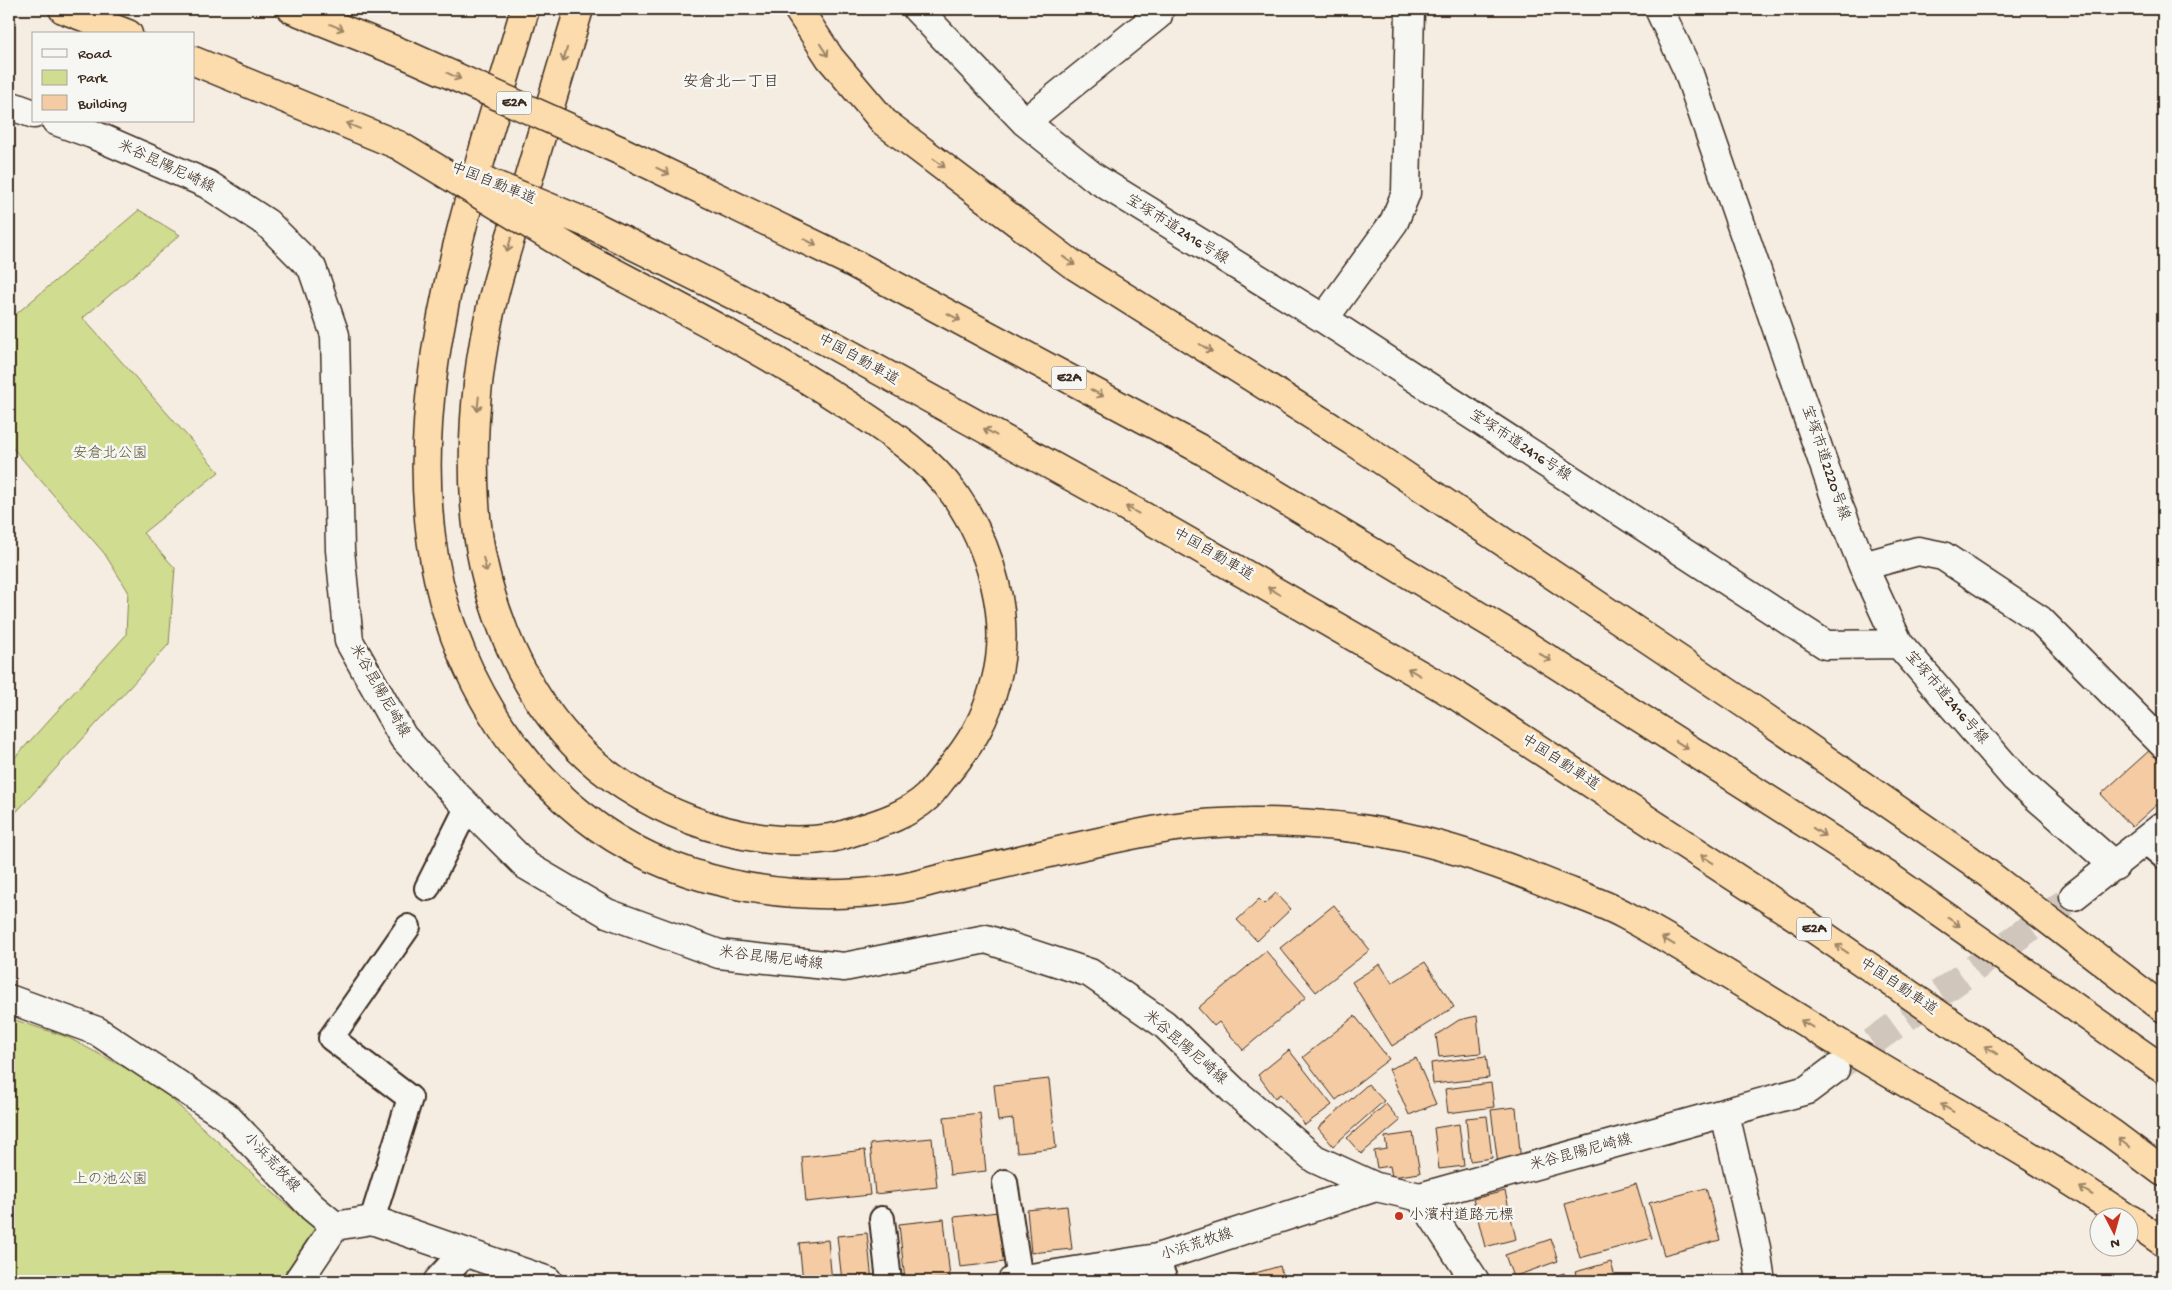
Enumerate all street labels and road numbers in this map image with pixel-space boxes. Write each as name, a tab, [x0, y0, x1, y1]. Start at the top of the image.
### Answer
road number: E2A	[496, 92, 532, 115]
street label: 米谷昆陽尼崎線	[115, 136, 218, 197]
street label: 中国自動車道	[448, 158, 538, 209]
street label: 宝塚市道2416号線	[1122, 190, 1232, 269]
street label: 中国自動車道	[814, 329, 902, 390]
road number: E2A	[1052, 366, 1086, 389]
street label: 宝塚市道2220号線	[1797, 403, 1854, 523]
street label: 宝塚市道2416号線	[1466, 405, 1575, 486]
street label: 中国自動車道	[1170, 524, 1257, 585]
street label: 米谷昆陽尼崎線	[345, 641, 414, 741]
street label: 宝塚市道2416号線	[1900, 647, 1992, 748]
street label: 中国自動車道	[1517, 730, 1603, 795]
road number: E2A	[1796, 918, 1832, 941]
street label: 米谷昆陽尼崎線	[718, 943, 824, 974]
street label: 中国自動車道	[1856, 954, 1941, 1020]
street label: 米谷昆陽尼崎線	[1139, 1006, 1231, 1089]
street label: 小浜荒牧線	[239, 1129, 304, 1197]
street label: 米谷昆陽尼崎線	[1528, 1130, 1634, 1175]
street label: 小浜荒牧線	[1158, 1224, 1235, 1265]

